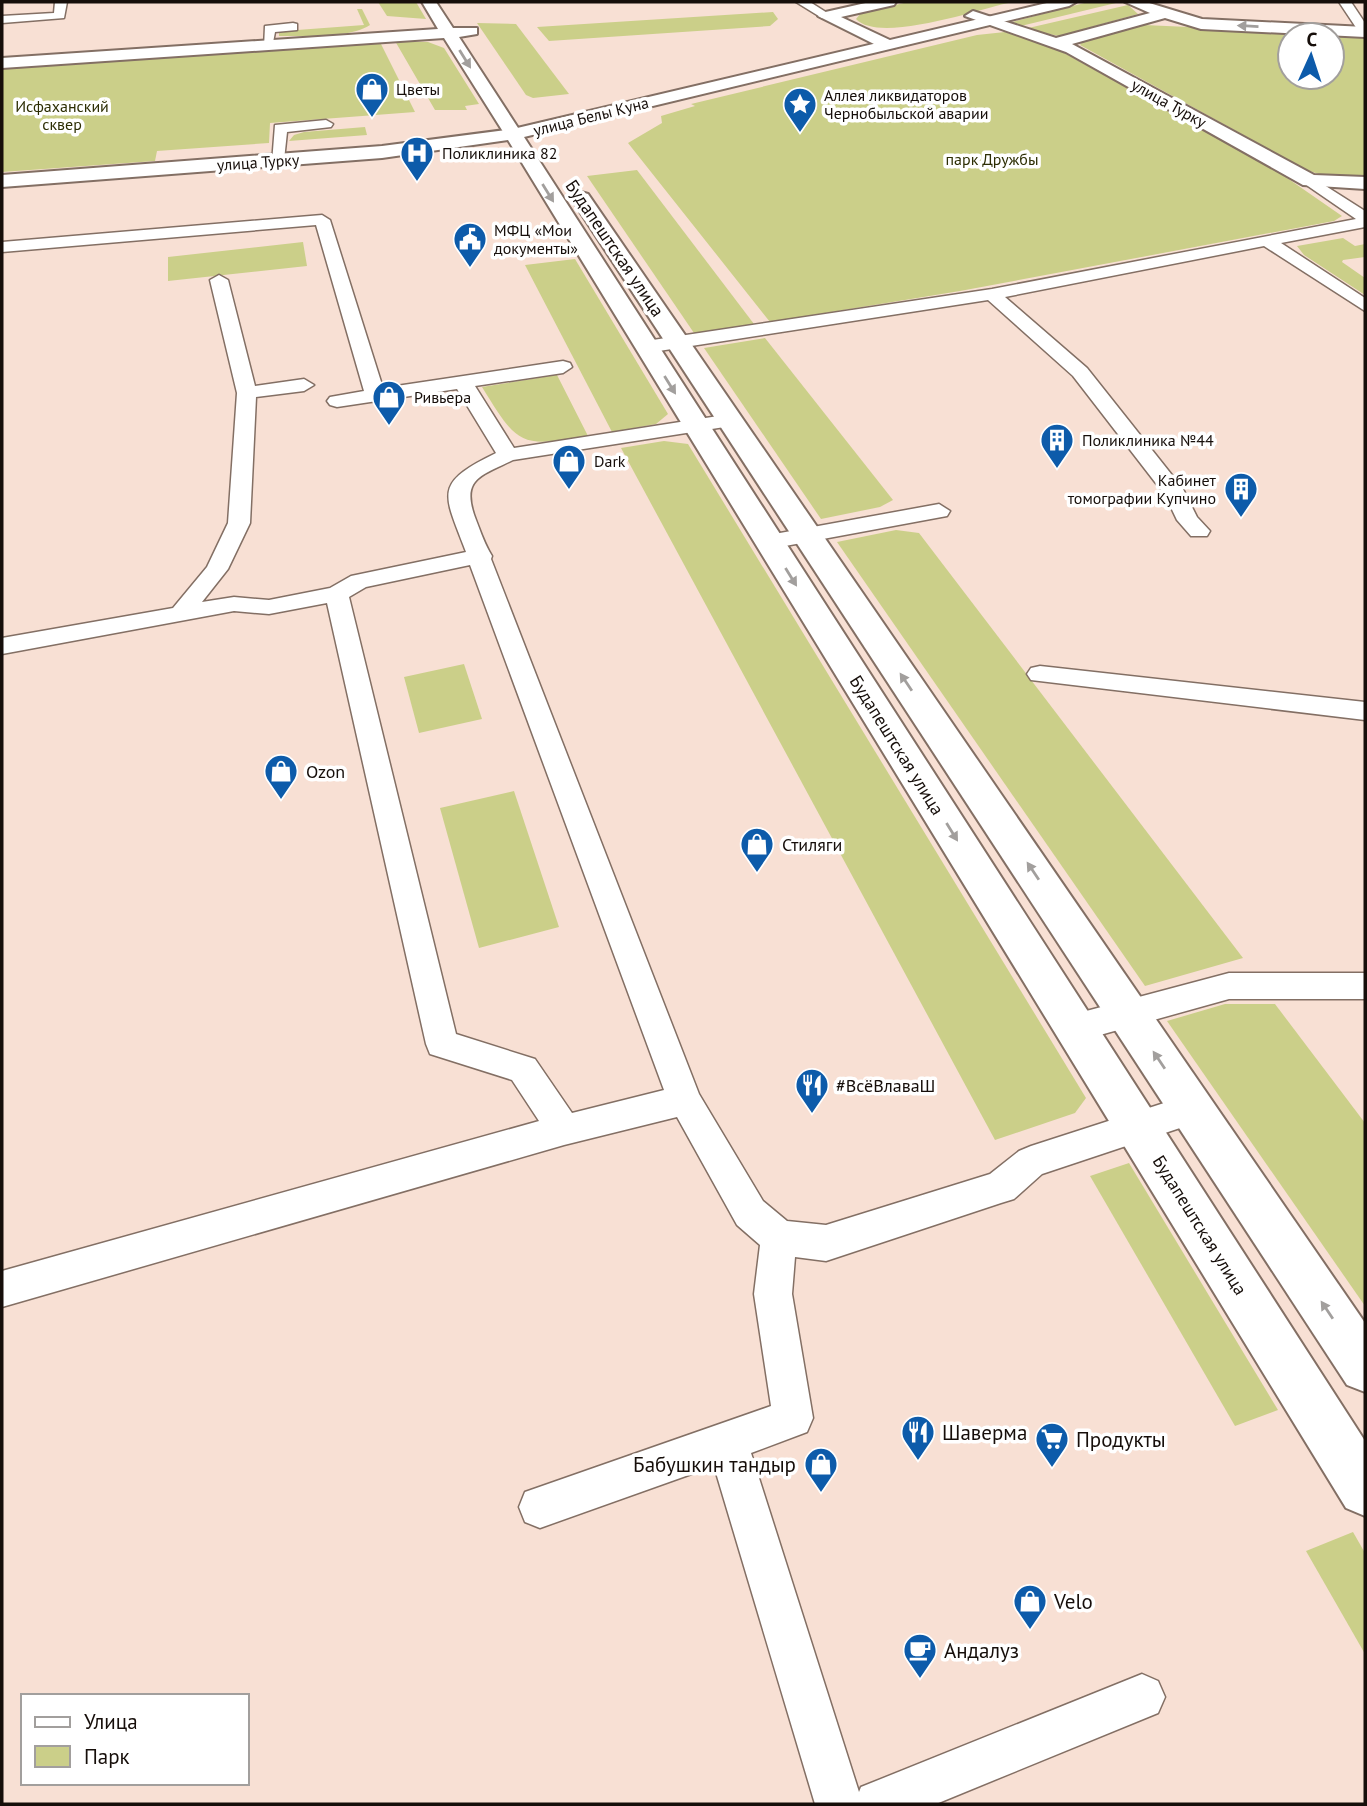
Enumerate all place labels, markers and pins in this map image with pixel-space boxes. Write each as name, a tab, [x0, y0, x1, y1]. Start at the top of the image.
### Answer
shop icon: Цветы	[353, 70, 391, 119]
place label: Цветы	[396, 79, 440, 99]
place icon: Аллея ликвидаторов Чернобыльской аварии	[781, 85, 819, 134]
place label: Аллея ликвидаторов Чернобыльской аварии	[824, 85, 988, 123]
hospital icon: Поликлиника 82	[398, 134, 436, 183]
place label: Поликлиника 82	[442, 143, 557, 163]
public building icon: МФЦ «Мои документы»	[451, 220, 489, 269]
place label: МФЦ «Мои документы»	[494, 220, 578, 258]
shop icon: Ривьера	[370, 378, 408, 427]
place label: Ривьера	[414, 387, 471, 407]
building icon: Поликлиника №44	[1038, 421, 1076, 470]
place label: Поликлиника №44	[1082, 430, 1214, 450]
shop icon: Dark	[550, 442, 588, 491]
place label: Dark	[594, 451, 626, 471]
place label: Кабинет томографии Купчино	[1068, 470, 1217, 508]
building icon: Кабинет томографии Купчино	[1222, 470, 1260, 519]
shop icon: Ozon	[262, 752, 300, 801]
place label: Ozon	[306, 760, 345, 783]
shop icon: Стиляги	[738, 825, 776, 874]
place label: Стиляги	[782, 833, 842, 856]
restaurant icon: #ВсёВлаваШ	[793, 1066, 831, 1115]
place label: #ВсёВлаваШ	[836, 1074, 935, 1097]
restaurant icon: Шаверма	[899, 1413, 937, 1462]
place label: Шаверма	[942, 1419, 1027, 1446]
supermarket icon: Продукты	[1033, 1420, 1071, 1469]
place label: Продукты	[1076, 1426, 1166, 1453]
shop icon: Бабушкин тандыр	[802, 1445, 840, 1494]
place label: Бабушкин тандыр	[633, 1451, 796, 1478]
shop icon: Velo	[1011, 1582, 1049, 1631]
place label: Velo	[1053, 1588, 1093, 1615]
cafe icon: Андалуз	[901, 1631, 939, 1680]
place label: Андалуз	[944, 1637, 1019, 1664]

